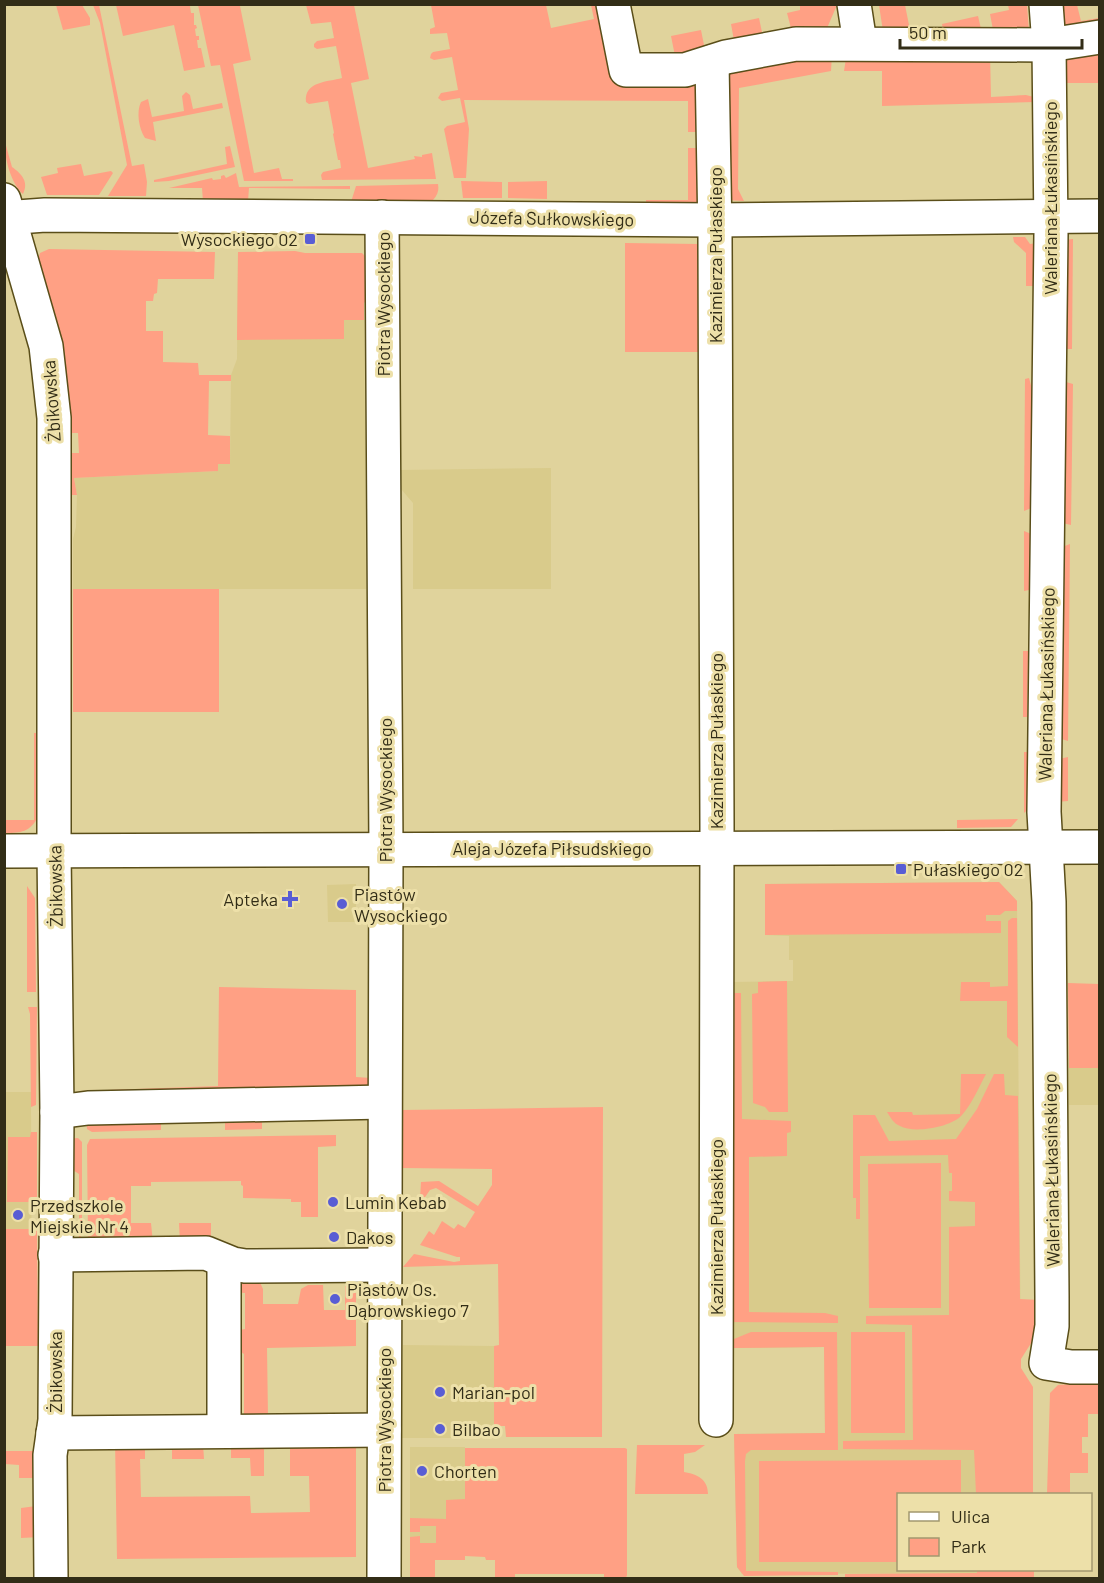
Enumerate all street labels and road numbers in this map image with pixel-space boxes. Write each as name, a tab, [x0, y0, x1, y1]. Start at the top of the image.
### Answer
street label: Waleriana Łukasińskiego	[1039, 101, 1061, 295]
street label: Kazimierza Pułaskiego	[704, 167, 726, 343]
street label: Józefa Sułkowskiego	[470, 206, 634, 230]
street label: Piotra Wysockiego	[372, 232, 394, 376]
street label: Żbikowska	[37, 360, 65, 442]
street label: Waleriana Łukasińskiego	[1033, 587, 1059, 781]
street label: Kazimierza Pułaskiego	[705, 653, 727, 829]
street label: Piotra Wysockiego	[374, 718, 396, 862]
street label: Aleja Józefa Piłsudskiego	[452, 837, 652, 859]
street label: Żbikowska	[43, 845, 67, 927]
street label: Waleriana Łukasińskiego	[1038, 1073, 1064, 1267]
street label: Kazimierza Pułaskiego	[705, 1139, 727, 1315]
street label: Żbikowska	[44, 1331, 66, 1413]
street label: Piotra Wysockiego	[373, 1348, 395, 1492]

